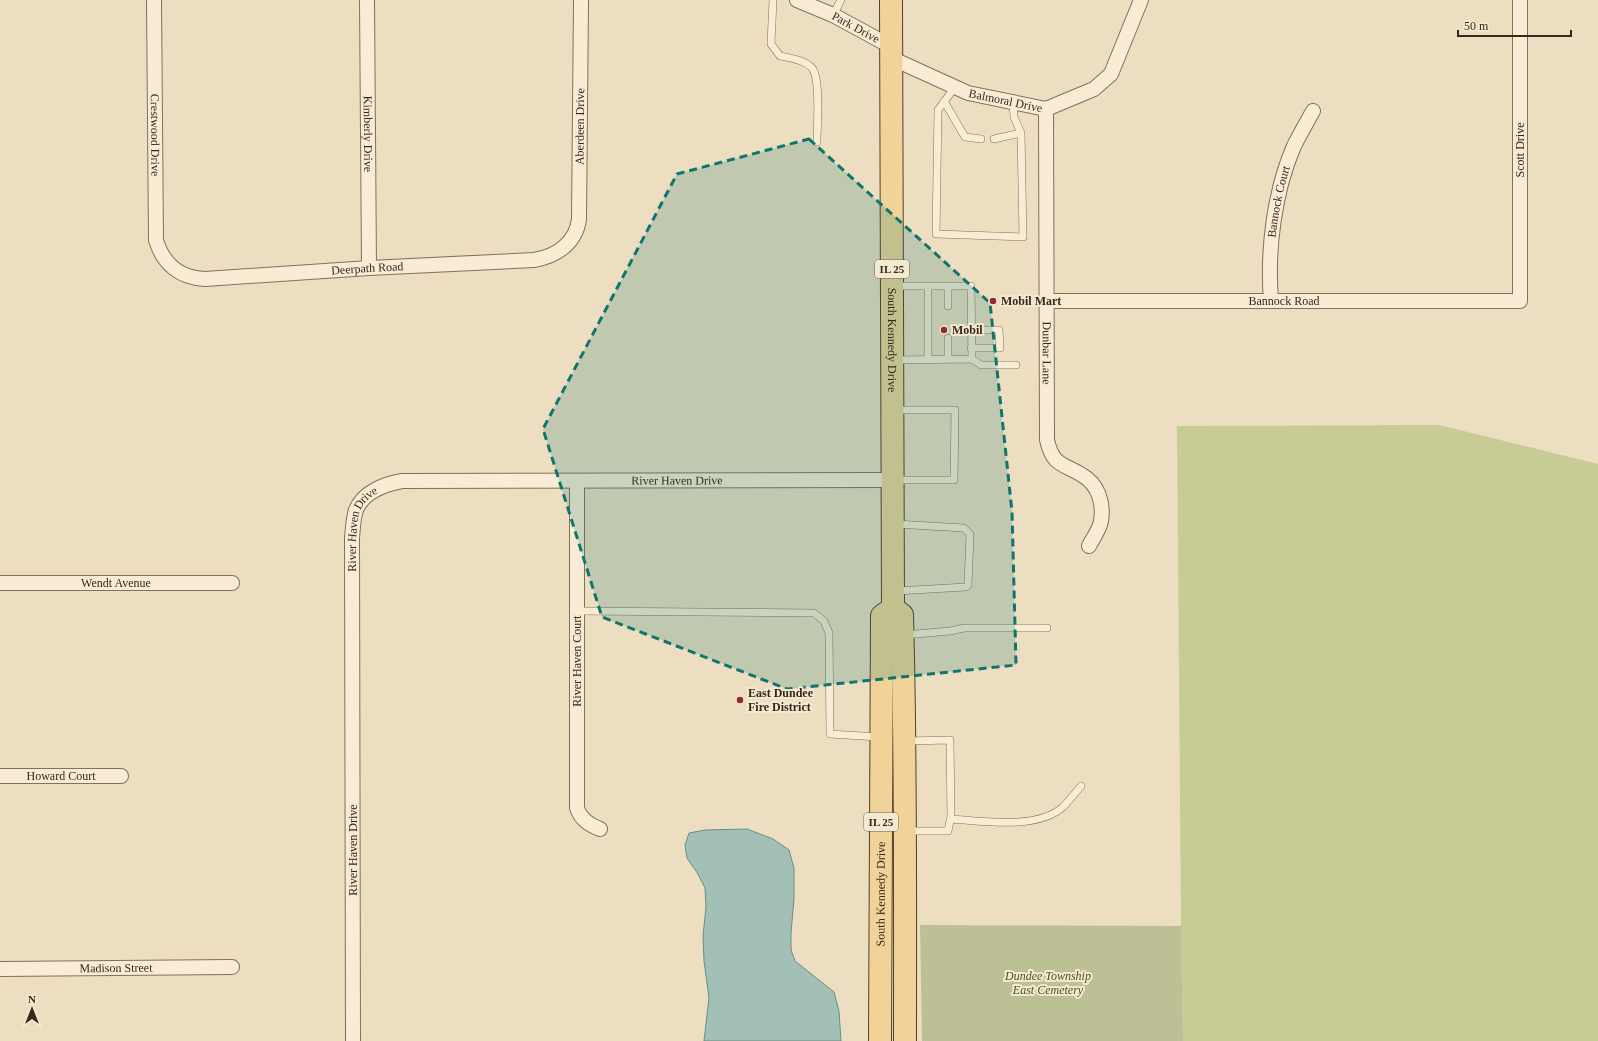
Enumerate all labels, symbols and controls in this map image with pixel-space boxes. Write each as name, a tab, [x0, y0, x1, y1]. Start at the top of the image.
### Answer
street label: Park Drive	[830, 9, 882, 46]
scale bar	[1458, 12, 1571, 38]
text: 50 m	[1464, 19, 1489, 33]
street label: Balmoral Drive	[967, 86, 1044, 115]
street label: Aberdeen Drive	[572, 88, 587, 165]
street label: Crestwood Drive	[148, 94, 162, 176]
street label: Kimberly Drive	[361, 96, 375, 172]
street label: Scott Drive	[1513, 123, 1527, 178]
street label: Bannock Court	[1265, 163, 1293, 238]
street label: Deerpath Road	[331, 259, 404, 278]
road number: IL 25	[875, 260, 909, 278]
street label: South Kennedy Drive	[885, 288, 899, 392]
place label: Mobil Mart	[1001, 294, 1061, 308]
street label: Bannock Road	[1248, 294, 1320, 308]
marker: Mobil Mart	[988, 296, 998, 306]
street label: Dunbar Lane	[1040, 321, 1054, 385]
place label: Mobil	[952, 323, 983, 337]
marker: Mobil	[939, 325, 949, 335]
street label: River Haven Drive	[631, 473, 723, 488]
street label: River Haven Drive	[345, 483, 380, 572]
street label: Wendt Avenue	[81, 576, 151, 590]
street label: River Haven Court	[570, 615, 584, 707]
place label: East Dundee Fire District	[748, 686, 814, 714]
marker: East Dundee Fire District	[735, 695, 745, 705]
street label: Howard Court	[26, 769, 96, 783]
street label: River Haven Drive	[346, 804, 360, 896]
road number: IL 25	[864, 813, 898, 831]
street label: South Kennedy Drive	[873, 842, 888, 946]
street label: Madison Street	[79, 961, 153, 975]
park label: Dundee Township East Cemetery	[1004, 969, 1091, 997]
north arrow	[12, 989, 52, 1029]
text: N	[28, 993, 36, 1005]

